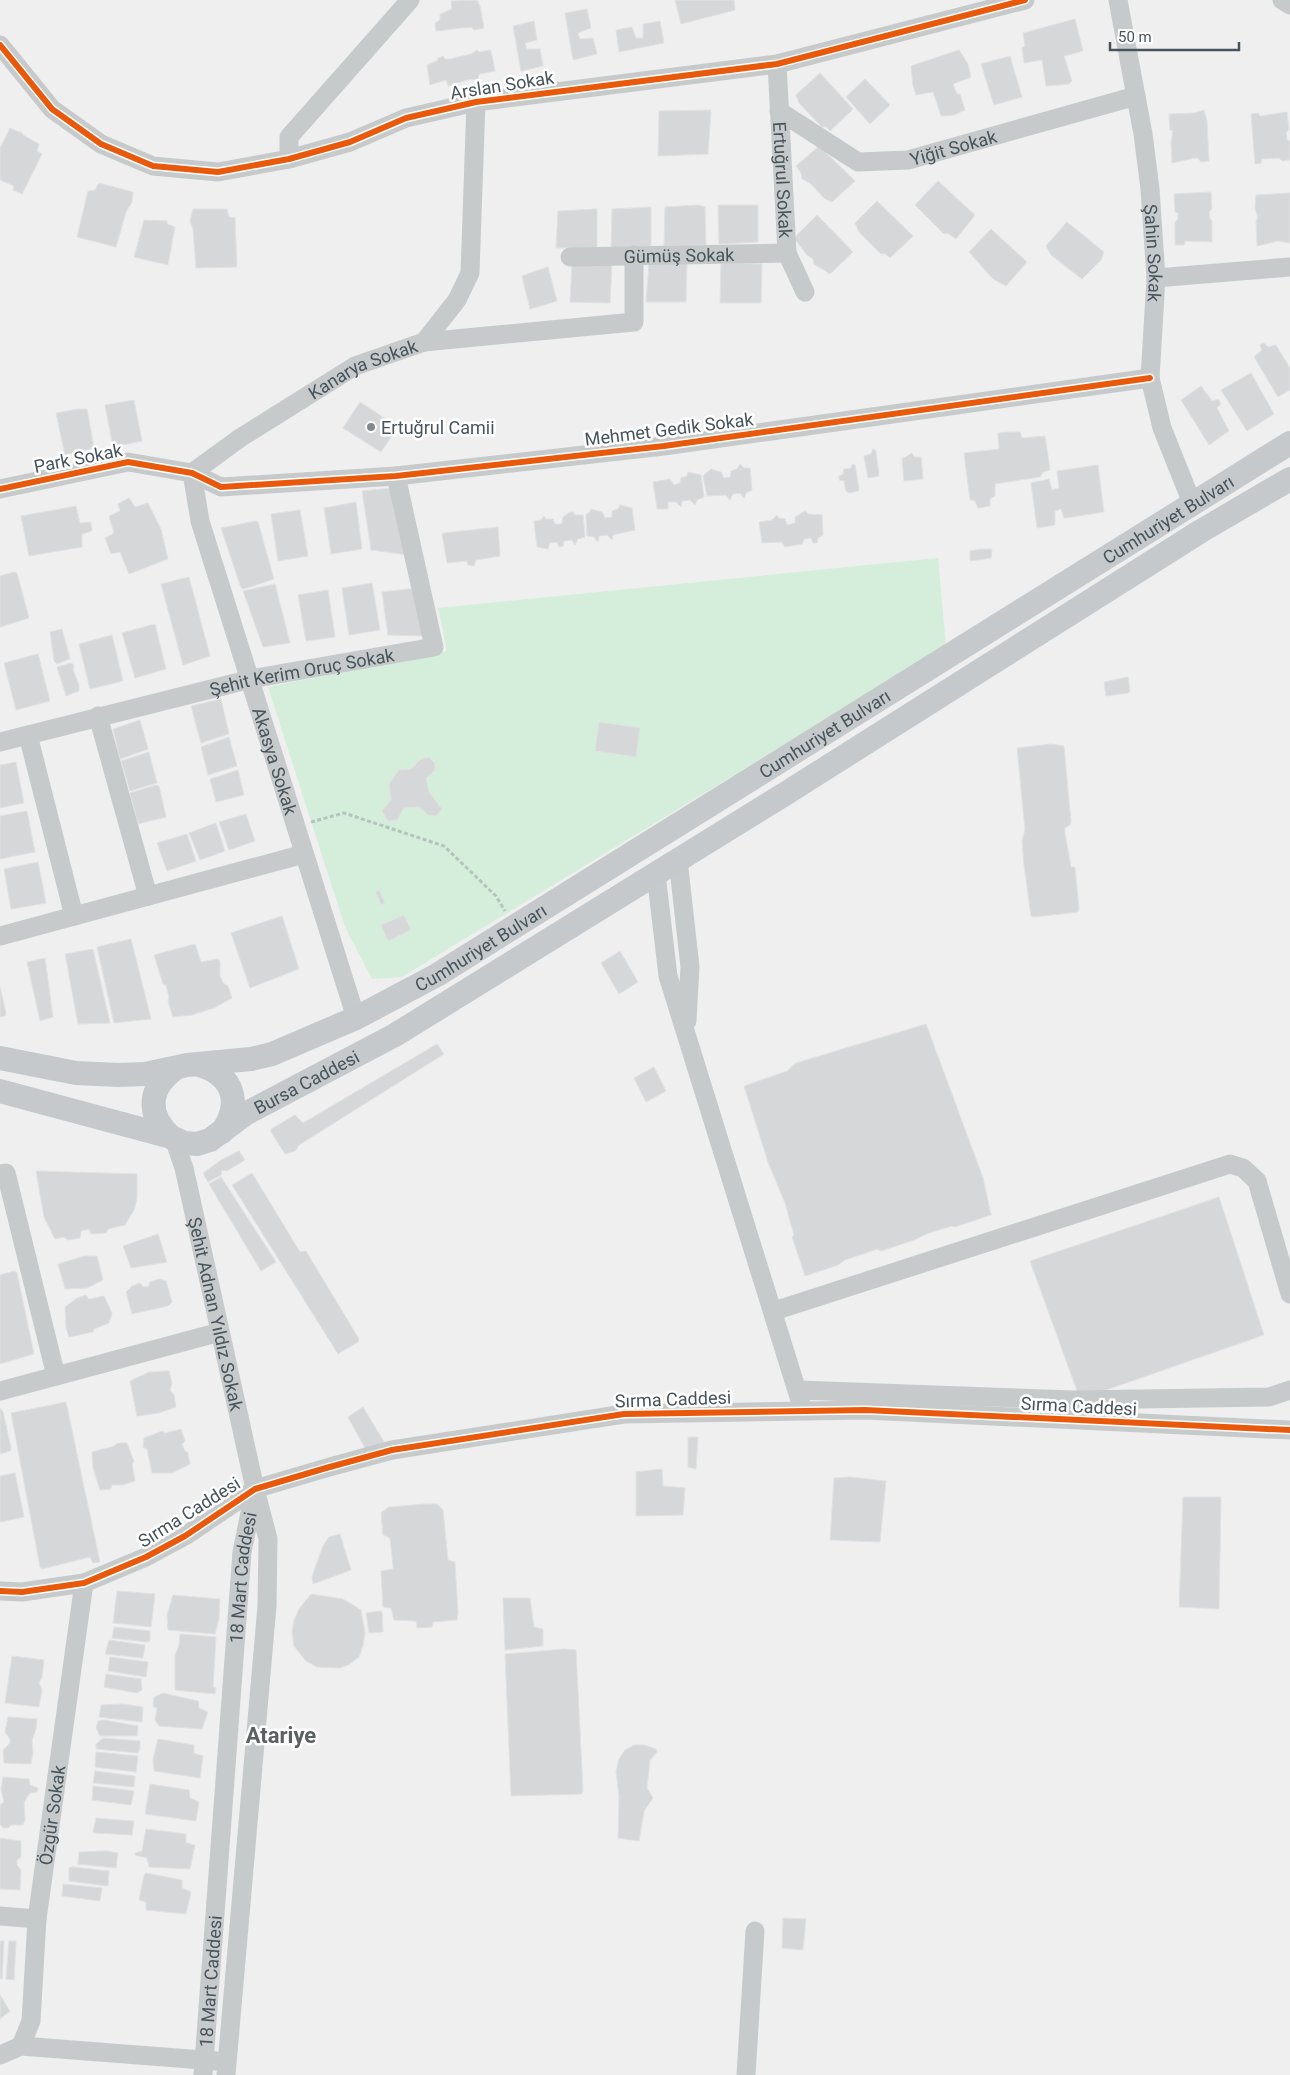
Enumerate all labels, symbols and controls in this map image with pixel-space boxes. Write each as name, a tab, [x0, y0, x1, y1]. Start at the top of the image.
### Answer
scale bar	[1110, 20, 1239, 52]
text: 50 m	[1118, 28, 1152, 46]
street label: Arslan Sokak	[449, 66, 556, 104]
street label: Ertuğrul Sokak	[770, 121, 797, 239]
street label: Yiğit Sokak	[907, 125, 1000, 169]
street label: Şahin Sokak	[1141, 203, 1167, 304]
street label: Gümüş Sokak	[623, 243, 735, 267]
street label: Kanarya Sokak	[304, 334, 421, 403]
street label: Mehmet Gedik Sokak	[583, 408, 755, 450]
place label: Ertuğrul Camii	[381, 417, 495, 438]
marker: Ertuğrul Camii	[365, 421, 377, 433]
street label: Park Sokak	[32, 439, 125, 477]
street label: Cumhuriyet Bulvarı	[1099, 470, 1237, 568]
street label: Şehit Kerim Oruç Sokak	[207, 644, 397, 700]
street label: Cumhuriyet Bulvarı	[755, 685, 894, 782]
street label: Akasya Sokak	[249, 704, 302, 818]
street label: Cumhuriyet Bulvarı	[411, 899, 550, 995]
street label: Bursa Caddesi	[250, 1045, 363, 1118]
street label: Şehit Adnan Yıldız Sokak	[185, 1215, 248, 1413]
street label: Sırma Caddesi	[615, 1386, 731, 1412]
street label: Sırma Caddesi	[1020, 1392, 1138, 1420]
street label: Sırma Caddesi	[134, 1472, 244, 1552]
street label: 18 Mart Caddesi	[225, 1510, 260, 1644]
district label: Atariye	[246, 1723, 316, 1748]
street label: Özgür Sokak	[34, 1763, 69, 1866]
street label: 18 Mart Caddesi	[195, 1915, 225, 2048]

